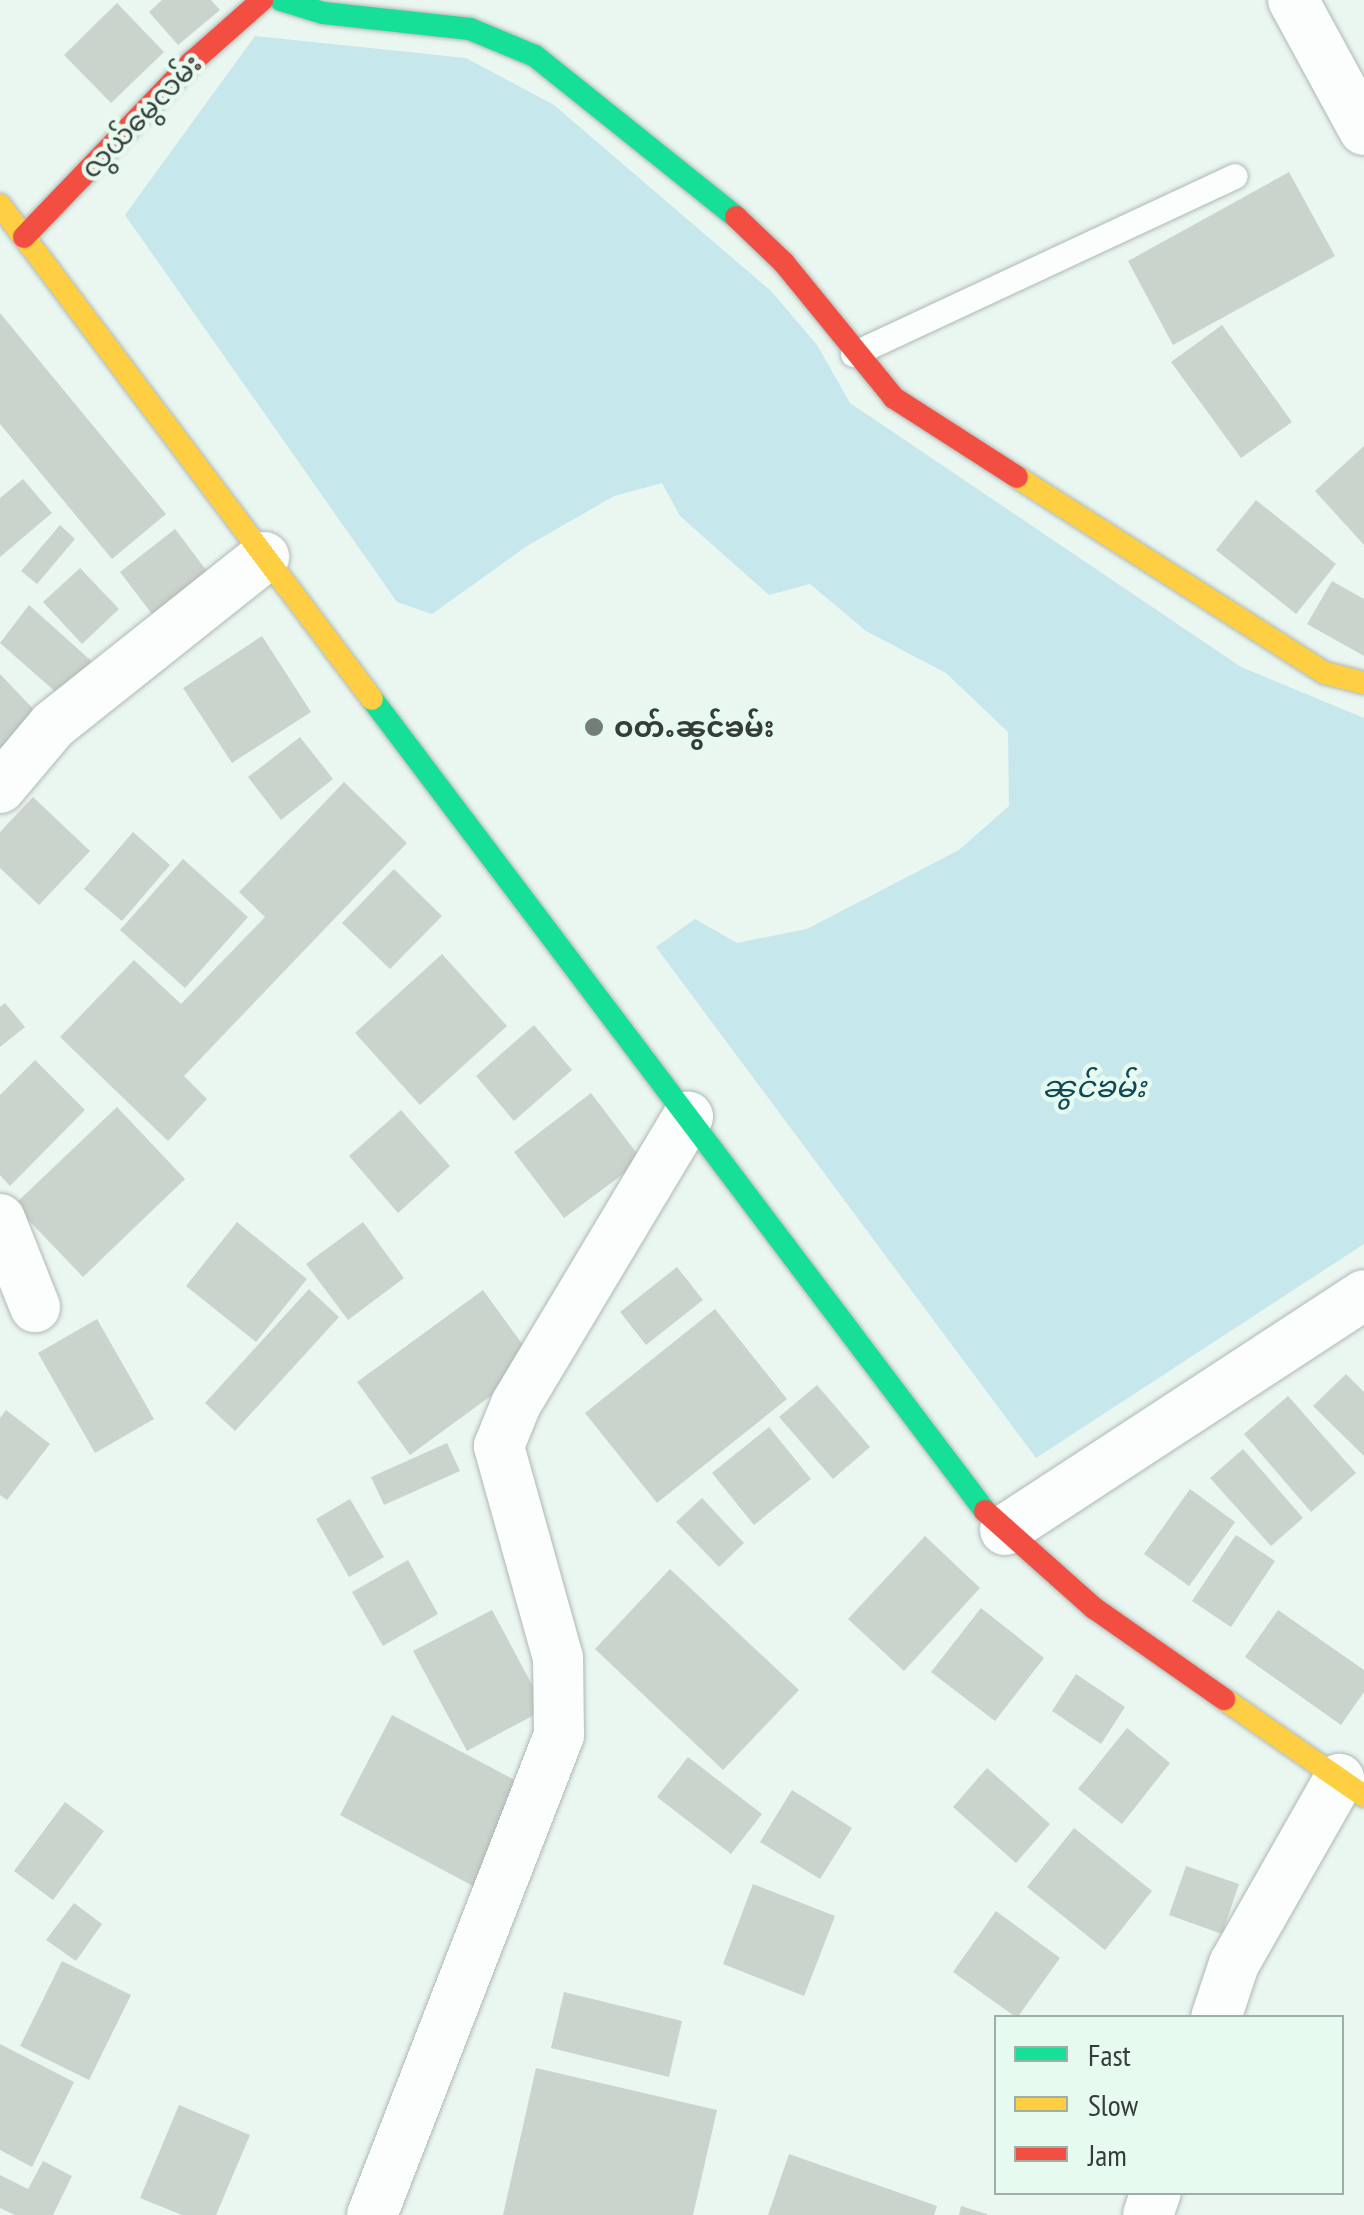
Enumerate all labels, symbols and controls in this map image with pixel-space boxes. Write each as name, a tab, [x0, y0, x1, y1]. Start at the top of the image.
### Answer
street label: လွယ်မွေလမ်း	[74, 47, 208, 185]
place label: ဝတ်ႉၼွင်ၶမ်း	[614, 710, 775, 744]
marker: ဝတ်ႉၼွင်ၶမ်း	[583, 716, 605, 738]
water label: ၼွင်ၶမ်း	[1042, 1068, 1146, 1104]
legend	[994, 2015, 1344, 2195]
text: Fast	[1088, 2035, 1131, 2074]
text: Slow	[1088, 2085, 1138, 2124]
text: Jam	[1088, 2135, 1127, 2174]

